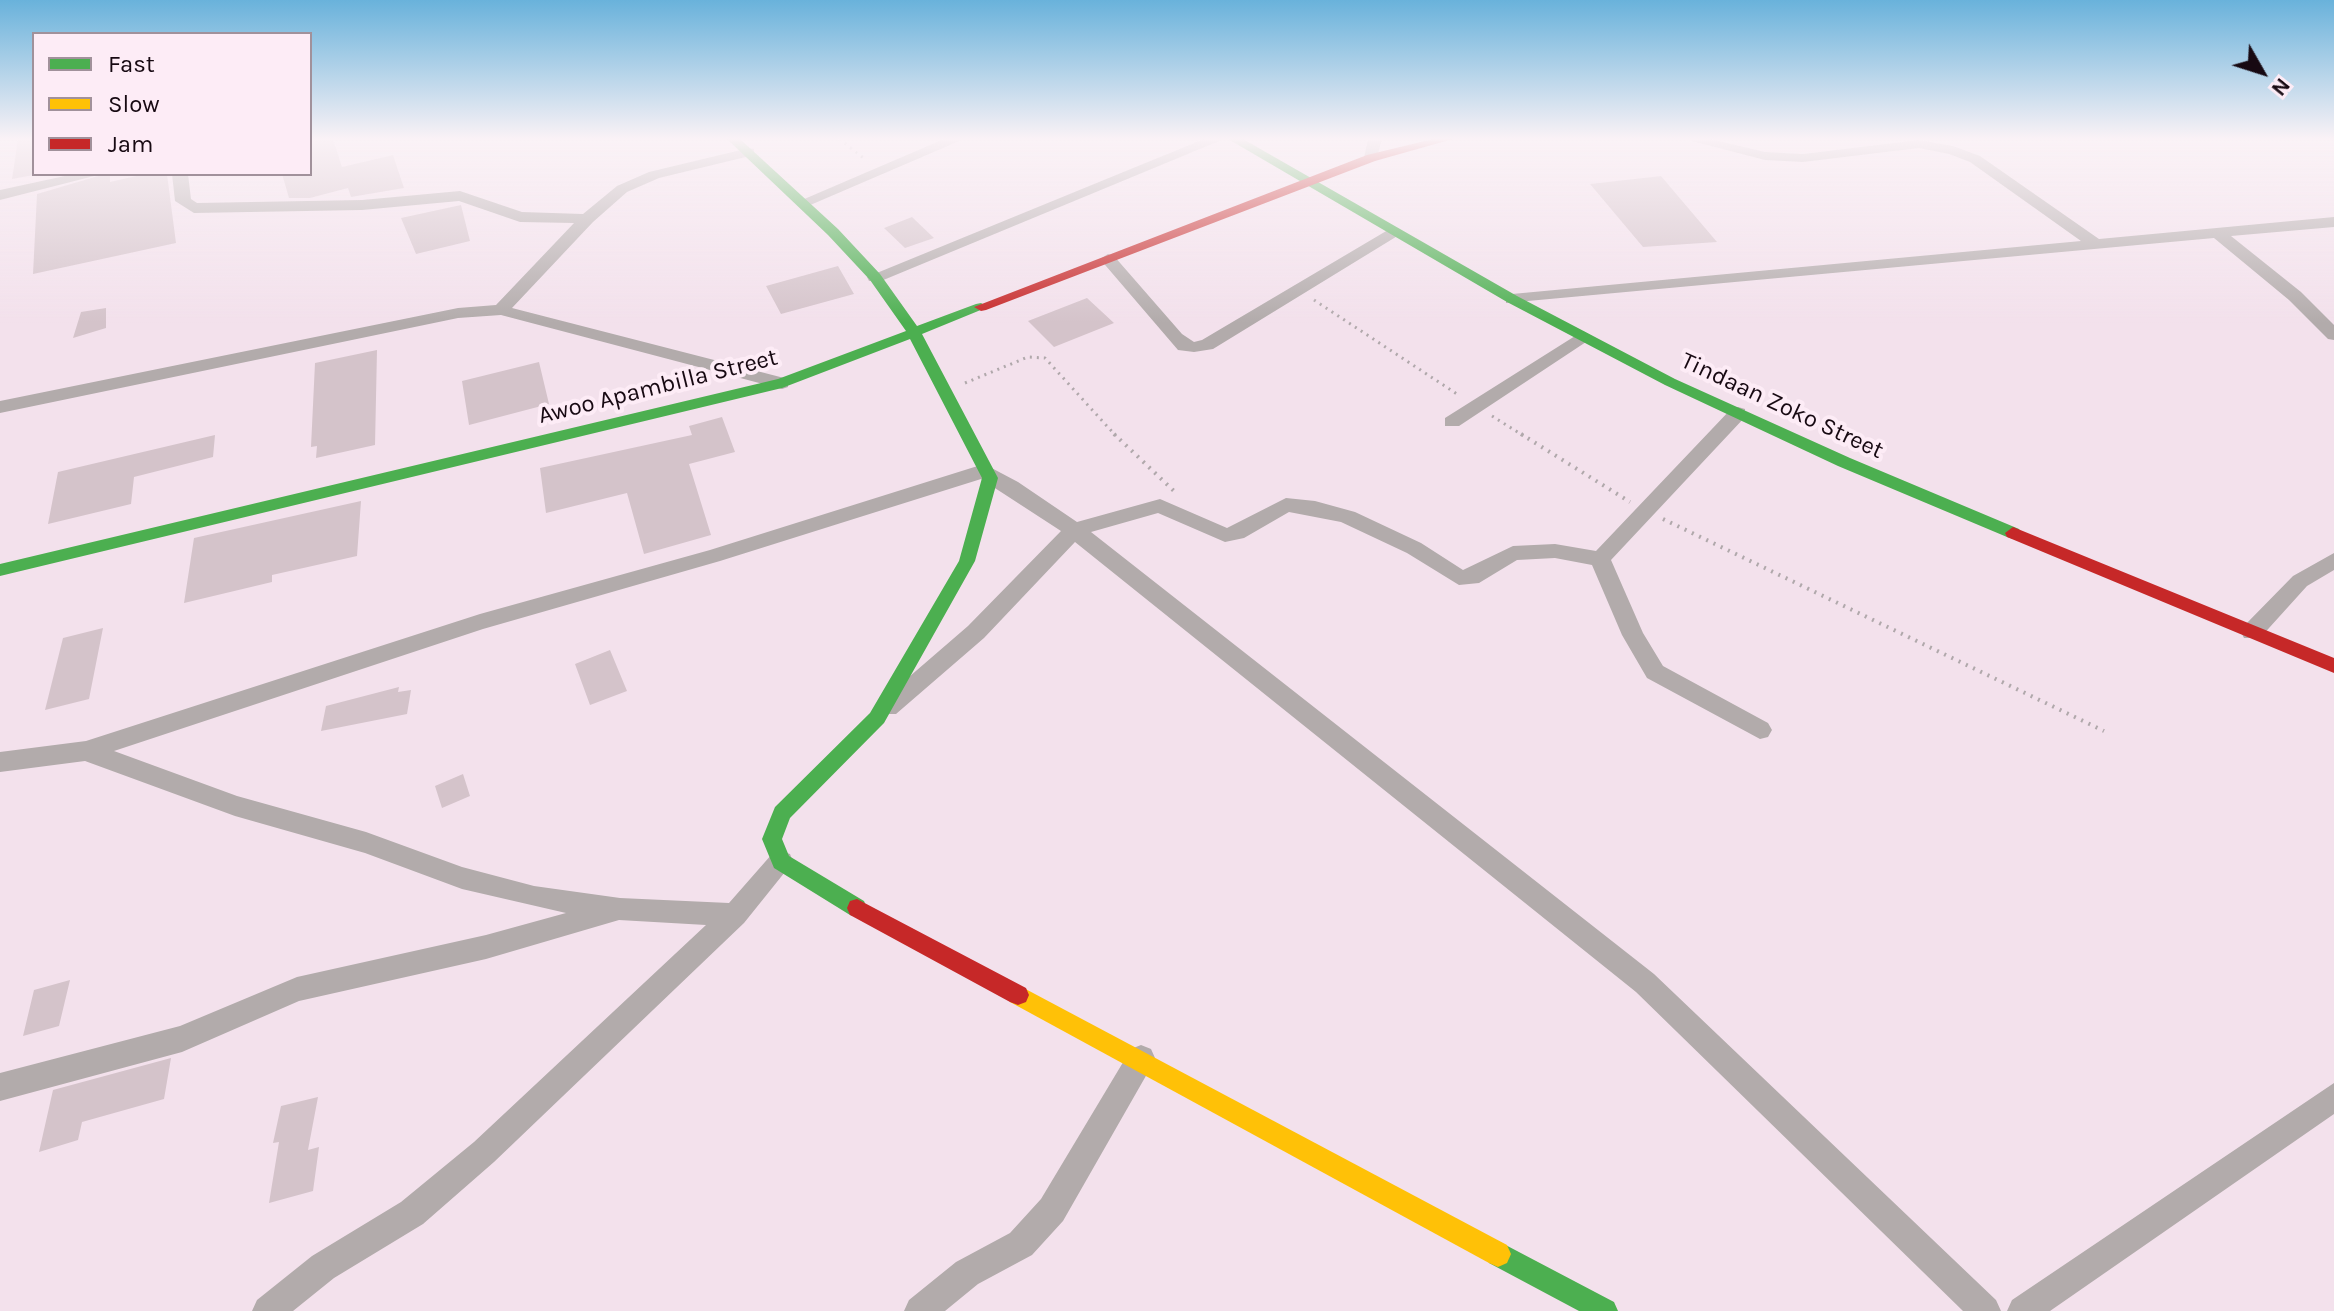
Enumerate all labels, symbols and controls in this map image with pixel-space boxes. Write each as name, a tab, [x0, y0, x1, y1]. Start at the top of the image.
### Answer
legend	[32, 32, 312, 176]
north arrow	[2222, 32, 2302, 112]
text: Fast	[108, 50, 155, 78]
text: N	[2266, 73, 2296, 101]
text: Slow	[108, 90, 160, 118]
text: Jam	[108, 130, 153, 158]
street label: Awoo Apambilla Street	[535, 343, 781, 431]
street label: Tindaan Zoko Street	[1676, 346, 1888, 466]

